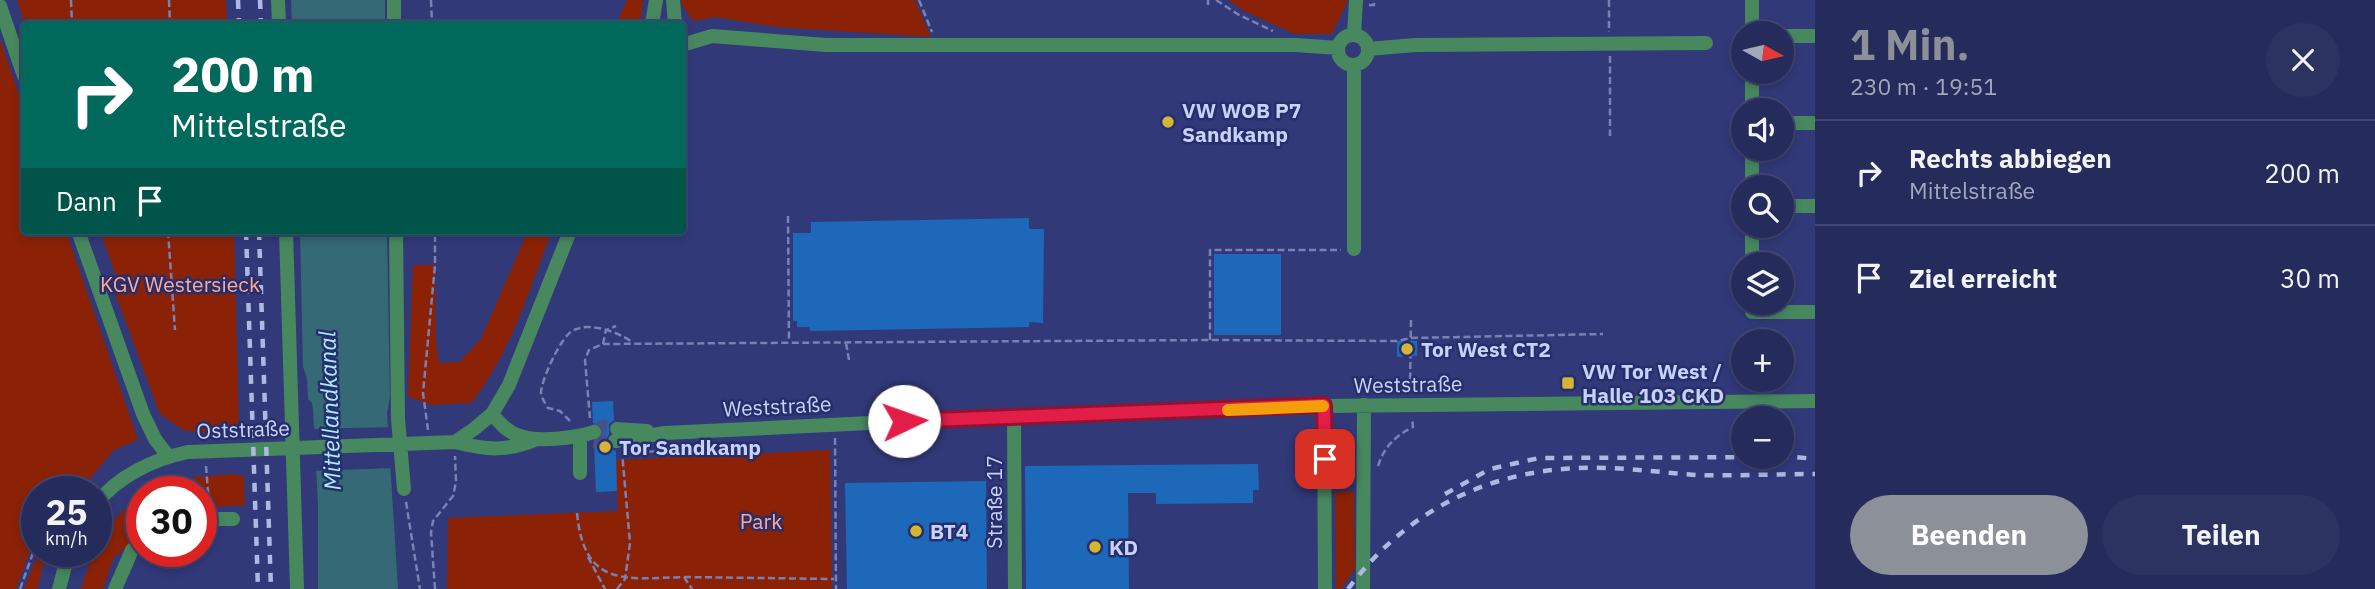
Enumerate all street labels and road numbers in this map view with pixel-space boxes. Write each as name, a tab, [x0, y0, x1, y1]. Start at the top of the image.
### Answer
street label: Weststraße	[1353, 369, 1463, 399]
street label: Weststraße	[722, 389, 832, 423]
street label: Oststraße	[196, 413, 290, 445]
street label: Straße 17	[980, 455, 1008, 549]

